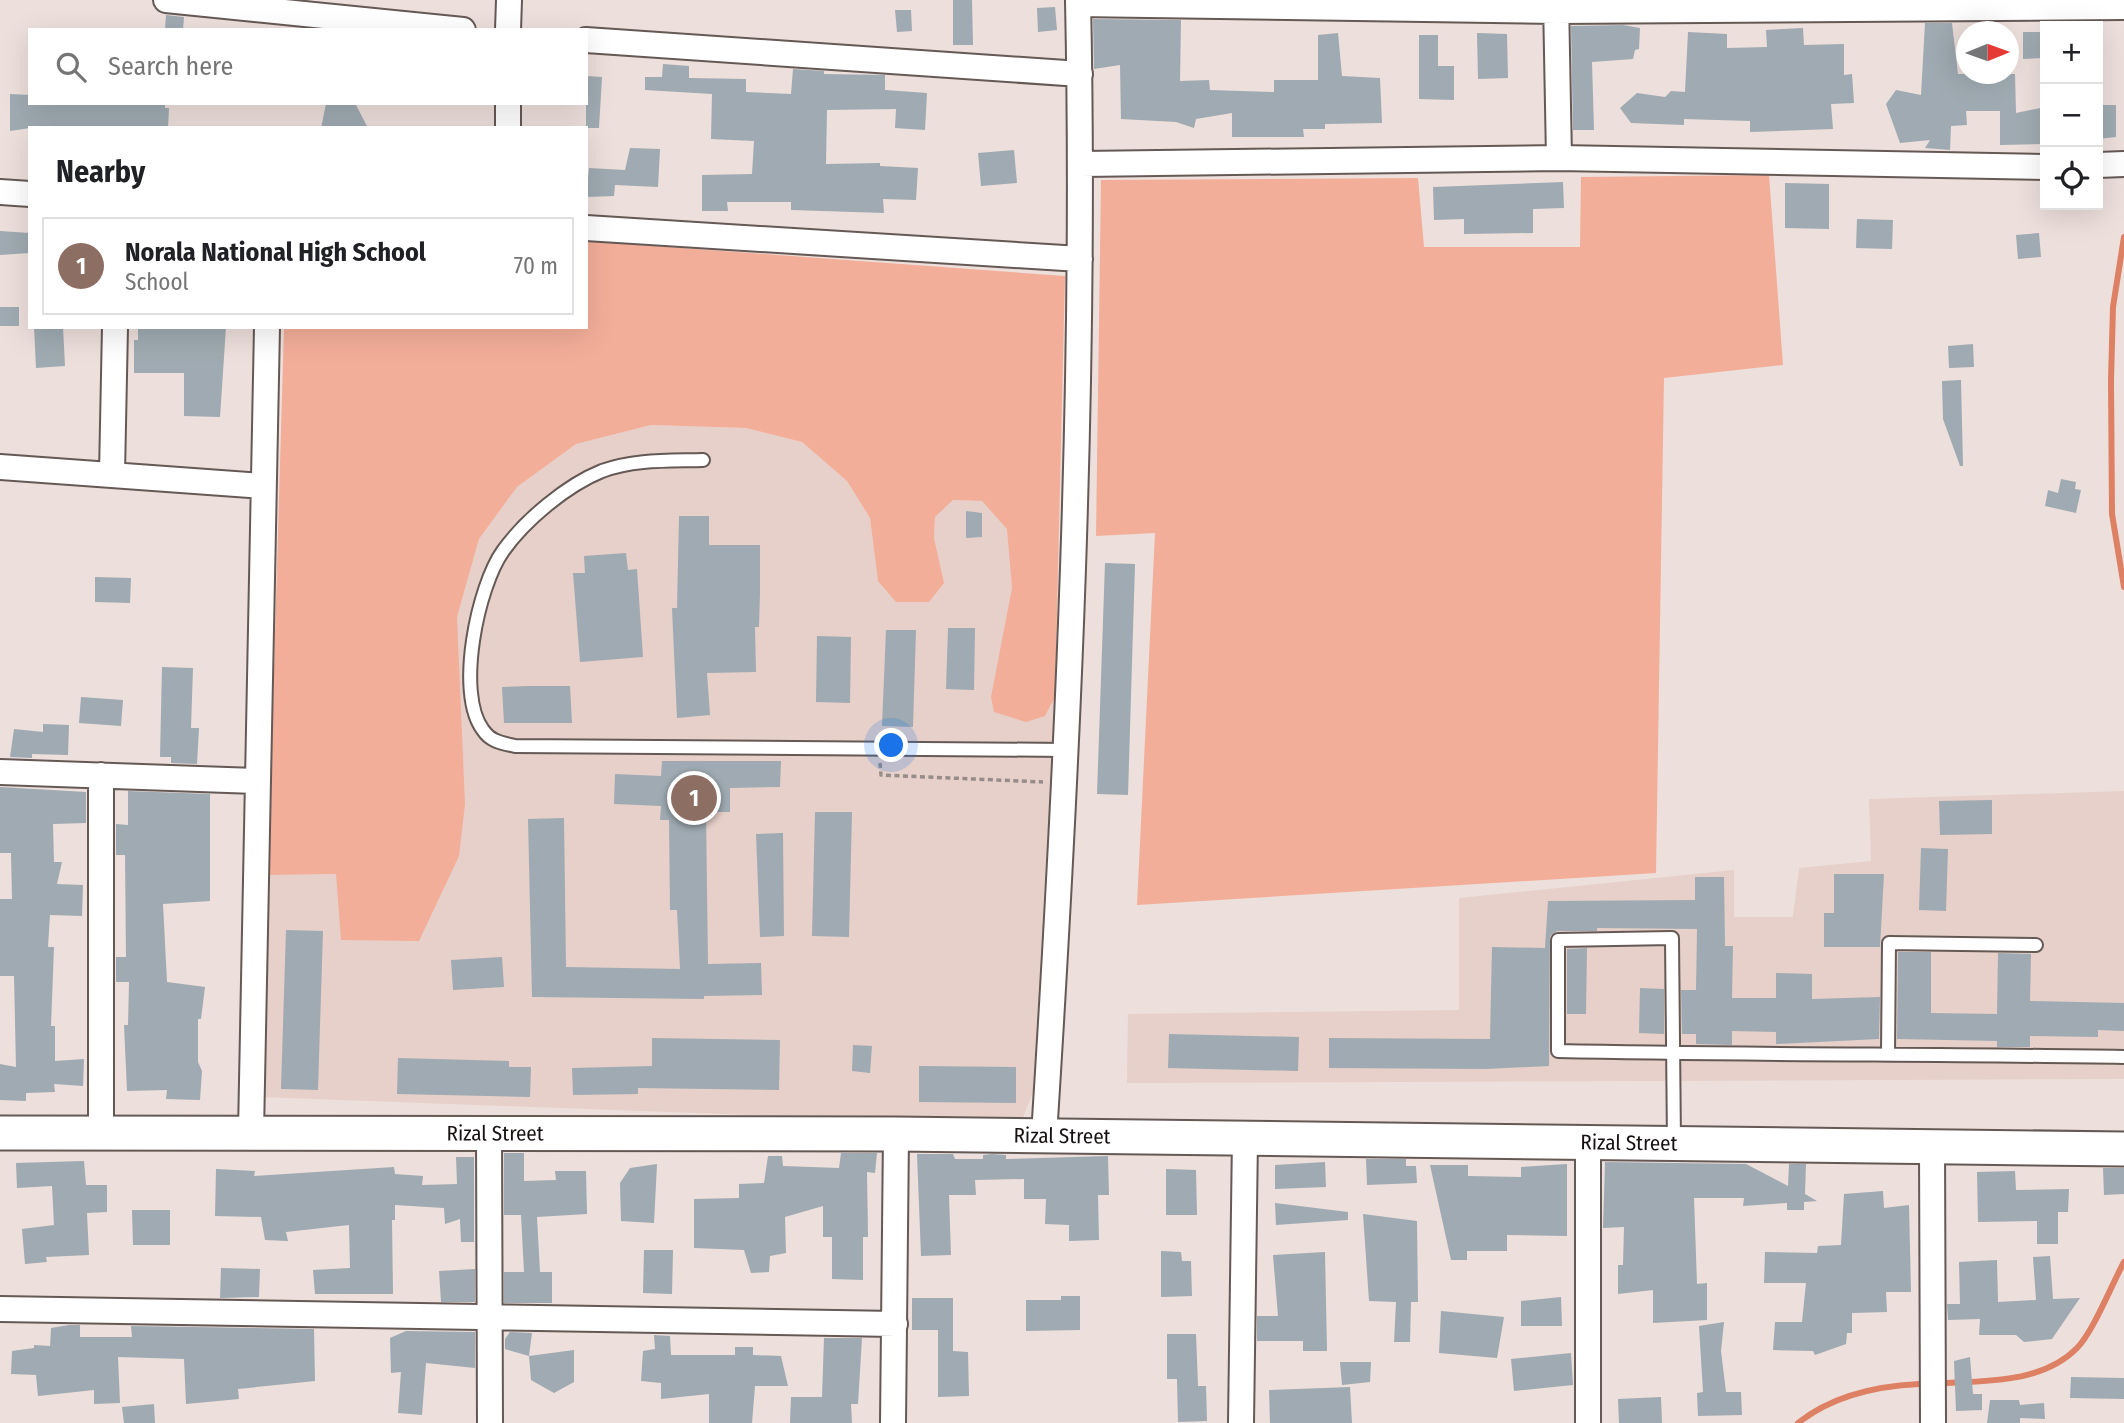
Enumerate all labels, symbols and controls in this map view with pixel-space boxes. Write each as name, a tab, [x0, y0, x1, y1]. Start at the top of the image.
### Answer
north arrow	[1956, 21, 2019, 84]
map controls	[2040, 21, 2103, 210]
button: +	[2040, 21, 2103, 84]
search box	[28, 28, 588, 105]
icon: search	[52, 48, 90, 86]
text: Search here	[108, 51, 233, 82]
button: −	[2040, 84, 2103, 147]
button: locate	[2040, 147, 2103, 210]
text: Nearby	[56, 154, 145, 190]
text: Norala National High School	[125, 237, 426, 268]
text: 1	[76, 252, 86, 280]
text: 70 m	[514, 252, 558, 280]
text: School	[125, 268, 189, 296]
your location	[874, 728, 908, 762]
pin: 1	[671, 772, 717, 824]
street label: Rizal Street	[446, 1120, 544, 1147]
street label: Rizal Street	[1013, 1122, 1111, 1150]
street label: Rizal Street	[1580, 1129, 1678, 1157]

